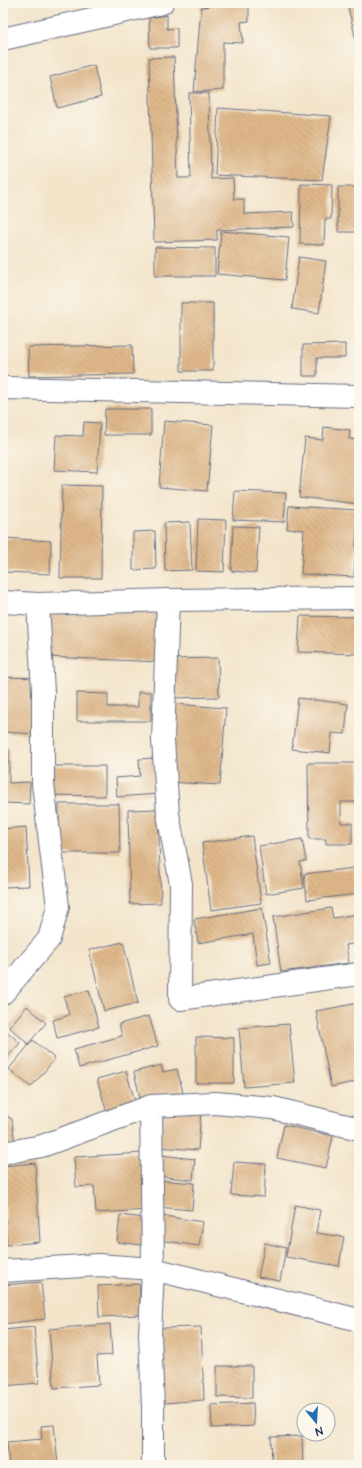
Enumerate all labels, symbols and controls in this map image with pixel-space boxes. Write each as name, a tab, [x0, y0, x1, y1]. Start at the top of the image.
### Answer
north arrow	[296, 1402, 336, 1442]
text: N	[313, 1423, 325, 1439]

